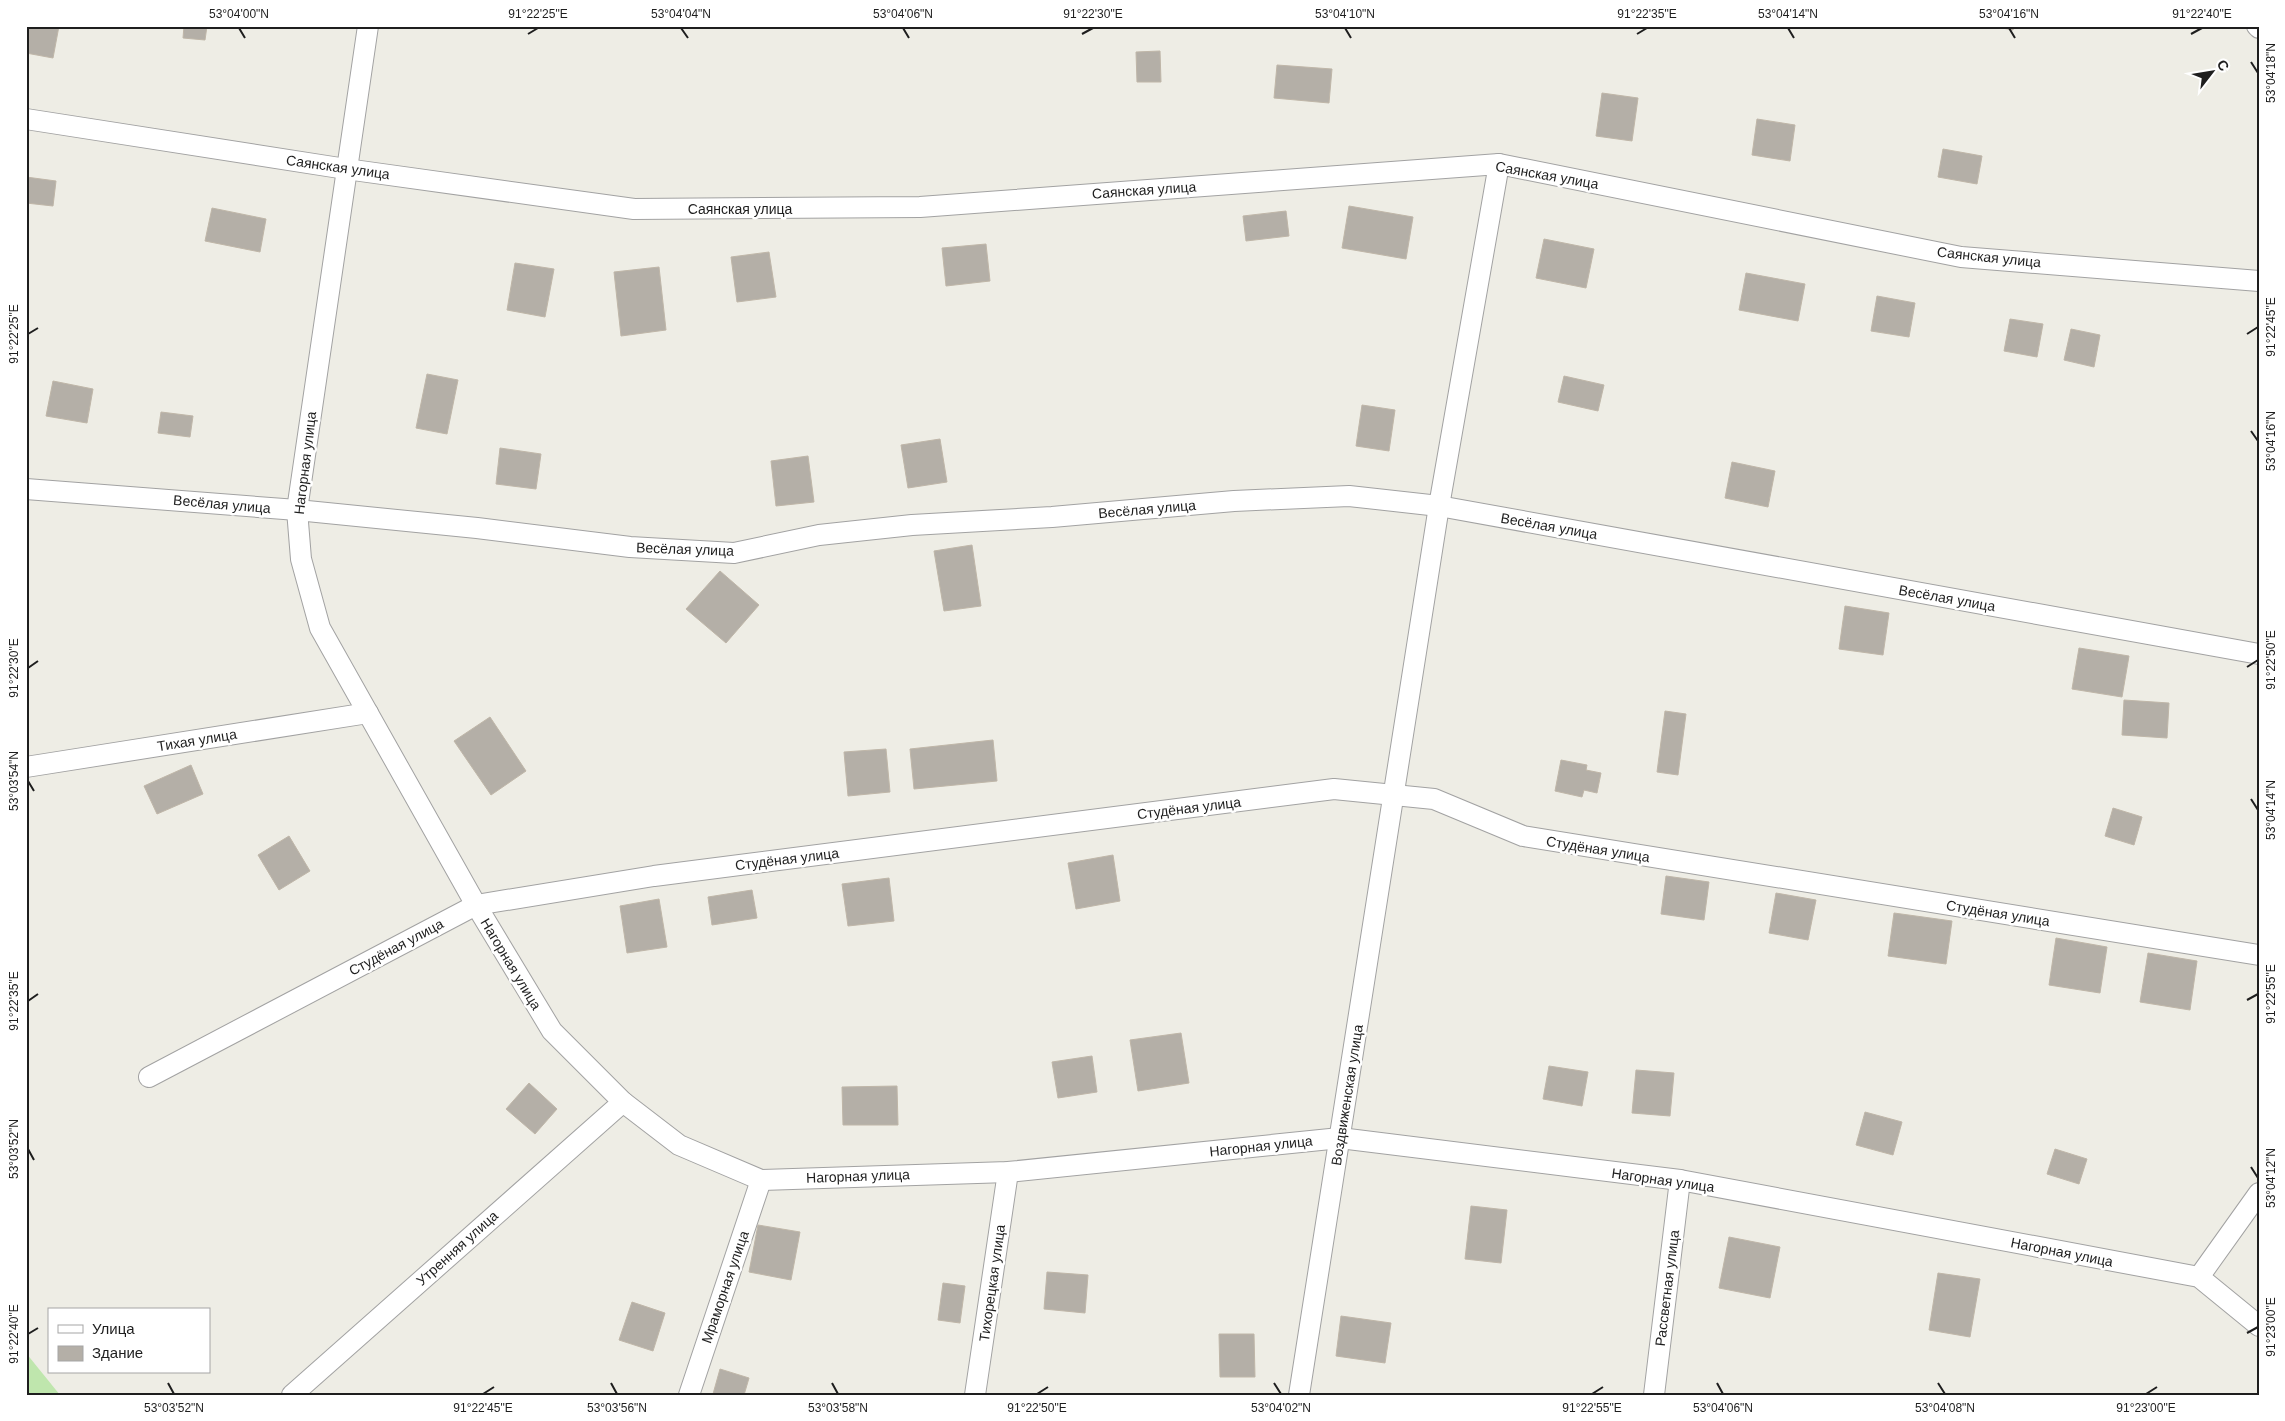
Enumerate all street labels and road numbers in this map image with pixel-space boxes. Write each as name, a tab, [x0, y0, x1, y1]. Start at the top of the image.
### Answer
street label: Саянская улица	[285, 152, 391, 182]
street label: Саянская улица	[1494, 158, 1600, 192]
street label: Саянская улица	[1091, 178, 1197, 202]
street label: Саянская улица	[688, 201, 792, 217]
street label: Саянская улица	[1936, 244, 2042, 270]
street label: Нагорная улица	[291, 410, 319, 515]
street label: Весёлая улица	[173, 492, 272, 516]
street label: Весёлая улица	[1098, 497, 1197, 521]
street label: Весёлая улица	[1499, 510, 1599, 542]
street label: Весёлая улица	[636, 539, 734, 559]
street label: Весёлая улица	[1897, 582, 1997, 614]
street label: Тихая улица	[156, 726, 238, 754]
street label: Студёная улица	[1136, 794, 1242, 822]
street label: Студёная улица	[1545, 833, 1651, 865]
street label: Студёная улица	[734, 845, 840, 873]
street label: Студёная улица	[1945, 897, 2051, 929]
street label: Студёная улица	[346, 915, 446, 979]
street label: Нагорная улица	[477, 915, 545, 1013]
street label: Воздвиженская улица	[1328, 1023, 1366, 1167]
street label: Нагорная улица	[1209, 1133, 1314, 1159]
street label: Нагорная улица	[1611, 1165, 1716, 1195]
street label: Нагорная улица	[806, 1166, 910, 1186]
street label: Утренняя улица	[413, 1207, 501, 1289]
street label: Тихорецкая улица	[976, 1223, 1008, 1343]
street label: Мраморная улица	[698, 1228, 752, 1345]
street label: Рассветная улица	[1652, 1229, 1682, 1347]
street label: Нагорная улица	[2010, 1234, 2115, 1270]

